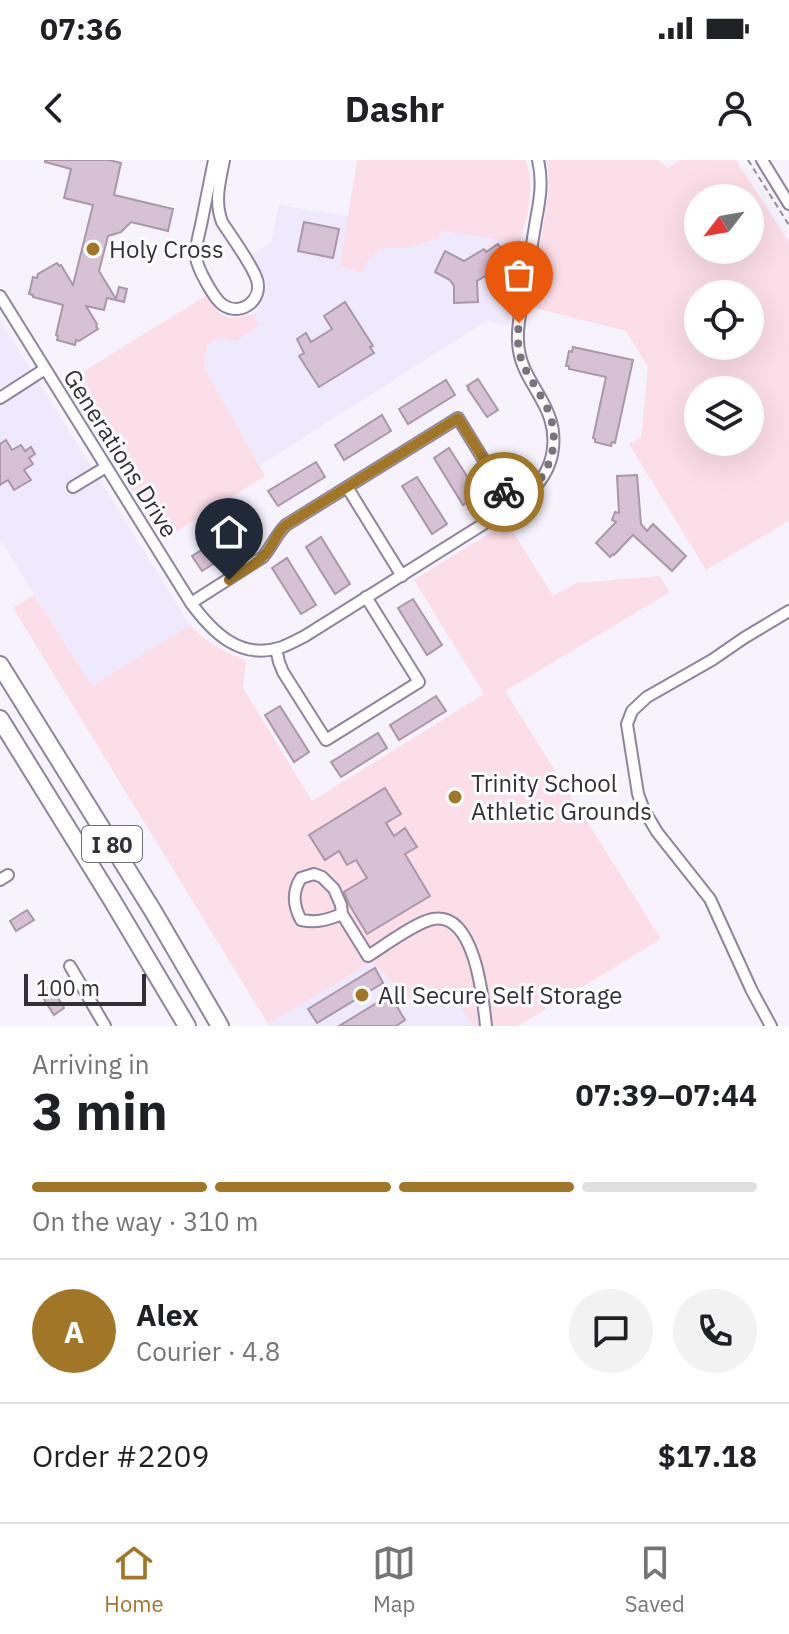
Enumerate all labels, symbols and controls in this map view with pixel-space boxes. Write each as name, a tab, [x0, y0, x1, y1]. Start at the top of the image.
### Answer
text: 07:36	[40, 9, 122, 48]
text: Dashr	[345, 85, 444, 132]
icon: back	[32, 86, 76, 130]
icon: person	[713, 86, 757, 130]
north arrow	[684, 184, 764, 264]
map controls	[684, 184, 764, 456]
place label: Holy Cross	[109, 233, 224, 265]
marker: Holy Cross	[84, 240, 102, 258]
pin	[485, 241, 553, 323]
icon: bag	[497, 253, 541, 297]
button: locate	[684, 280, 764, 360]
street label: Generations Drive	[56, 363, 186, 543]
button: layers	[684, 376, 764, 456]
courier	[464, 452, 544, 532]
icon: bike	[482, 470, 526, 514]
pin	[195, 498, 263, 580]
icon: home	[207, 510, 251, 554]
place label: Trinity School Athletic Grounds	[471, 767, 652, 827]
marker: Trinity School Athletic Grounds	[446, 788, 464, 806]
road number: I 80	[82, 826, 142, 862]
scale bar	[24, 970, 146, 1006]
text: 100 m	[36, 973, 100, 1002]
place label: All Secure Self Storage	[378, 979, 622, 1011]
marker: All Secure Self Storage	[353, 986, 371, 1004]
text: Arriving in	[32, 1047, 149, 1081]
text: 07:39–07:44	[576, 1075, 757, 1114]
text: 3 min	[32, 1077, 168, 1144]
text: On the way · 310 m	[32, 1204, 258, 1238]
button: chat	[569, 1289, 653, 1373]
button: phone	[673, 1289, 757, 1373]
text: Alex	[136, 1295, 199, 1334]
text: A	[64, 1312, 84, 1351]
text: Courier · 4.8	[136, 1334, 280, 1368]
text: Order #2209	[32, 1436, 209, 1475]
text: $17.18	[658, 1436, 757, 1475]
tab: Home	[104, 1541, 164, 1618]
tab: Map	[372, 1541, 416, 1618]
tab: Saved	[625, 1541, 685, 1618]

